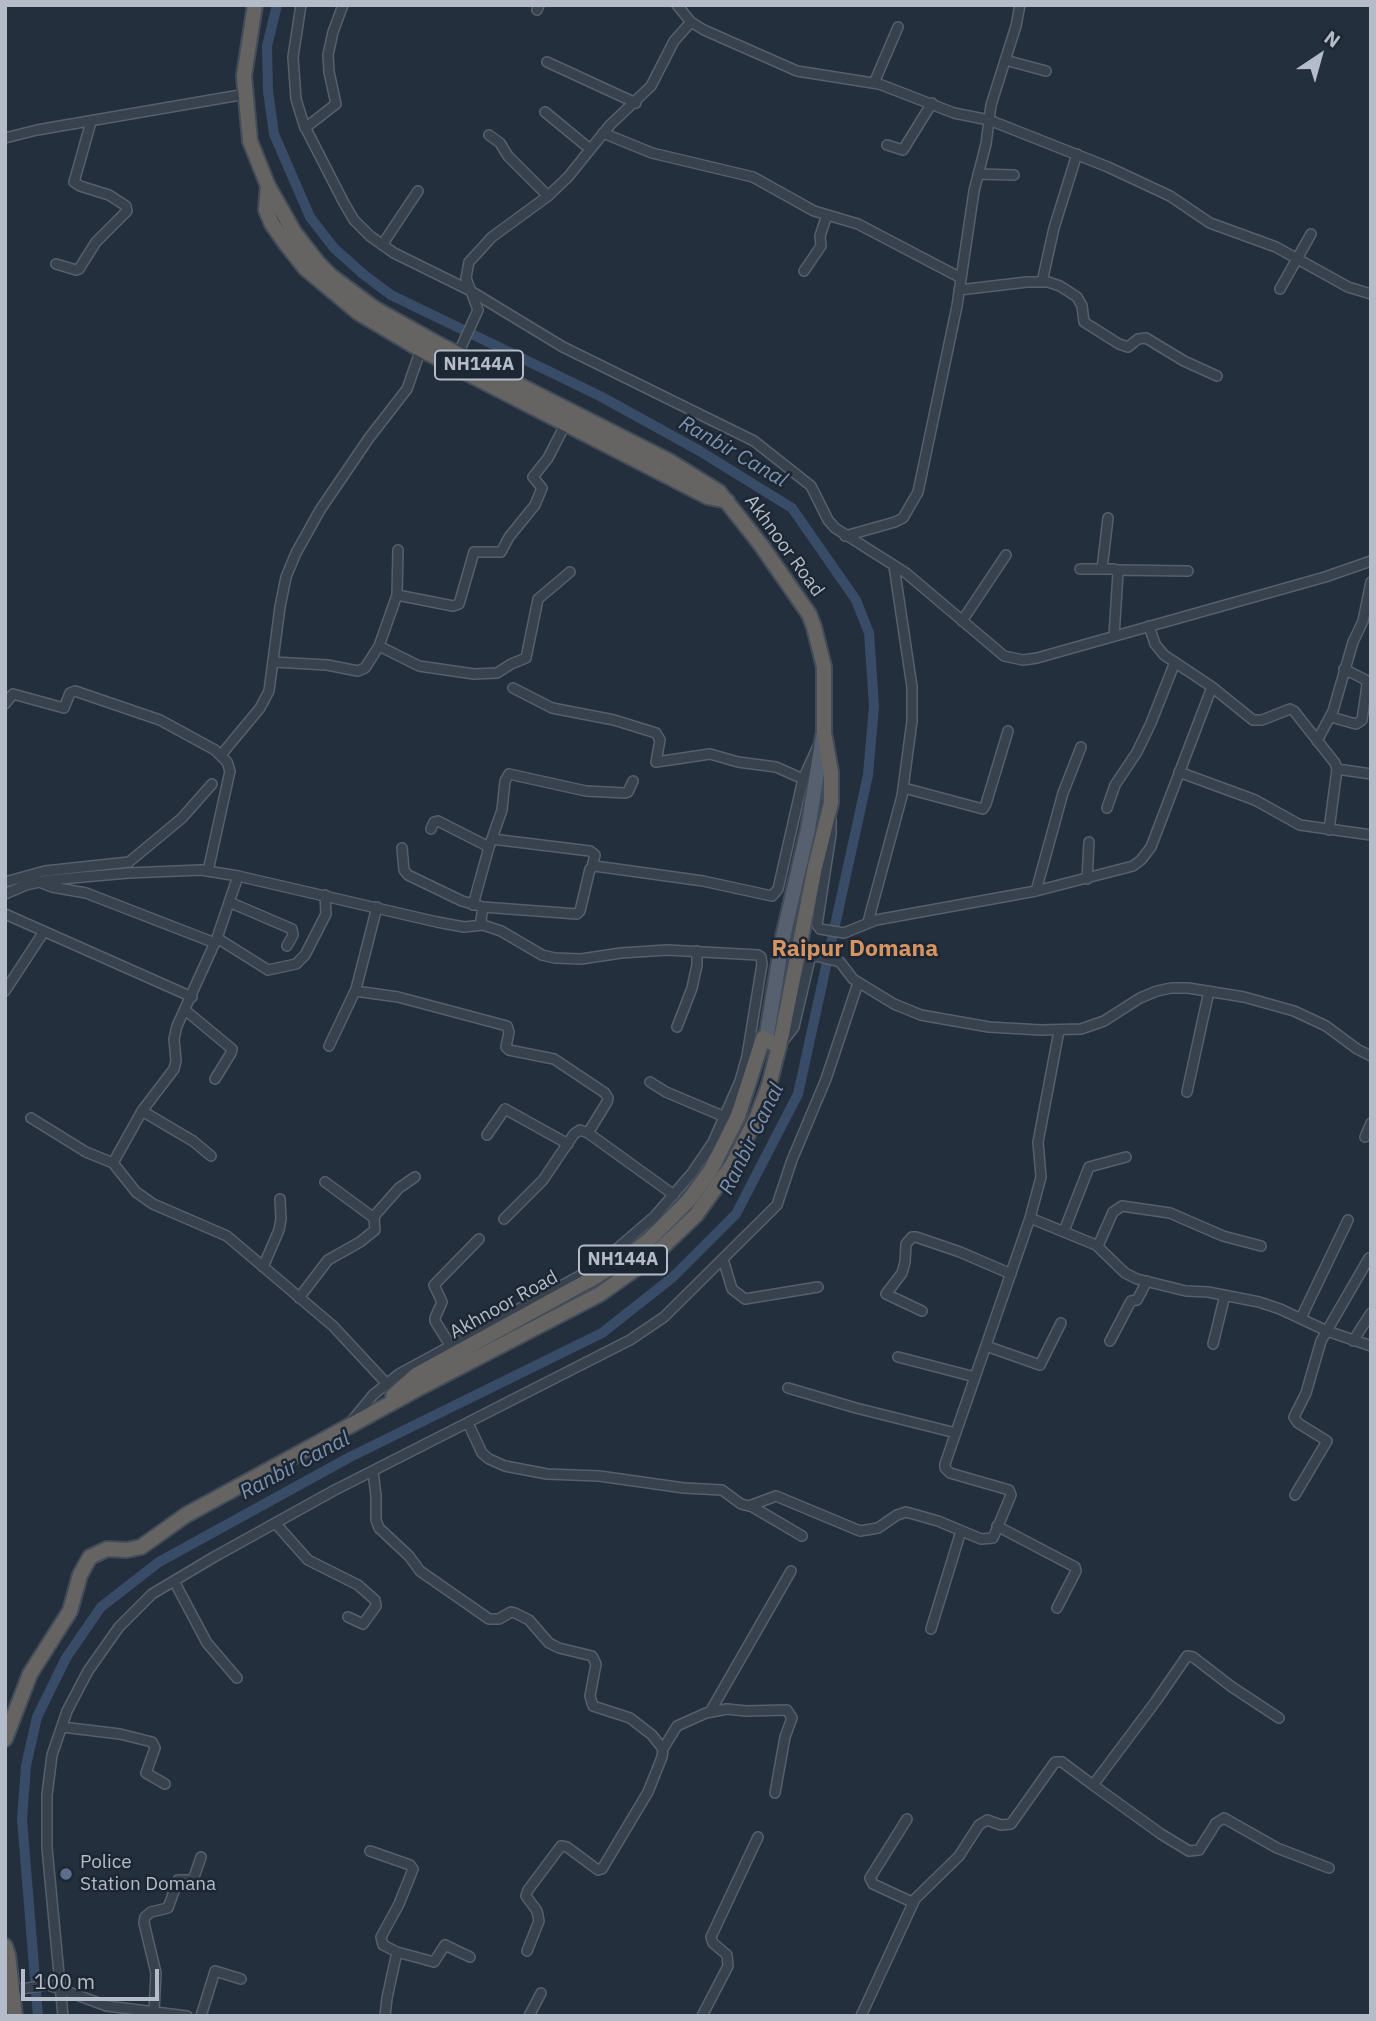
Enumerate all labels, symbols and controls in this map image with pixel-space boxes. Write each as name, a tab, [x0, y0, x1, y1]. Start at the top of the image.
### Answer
north arrow	[1285, 21, 1355, 91]
text: N	[1320, 25, 1345, 53]
road number: NH144A	[435, 351, 523, 380]
water label: Ranbir Canal	[674, 411, 792, 493]
street label: Akhnoor Road	[739, 491, 829, 601]
district label: Raipur Domana	[772, 935, 938, 963]
water label: Ranbir Canal	[714, 1079, 790, 1199]
road number: NH144A	[579, 1246, 667, 1274]
street label: Akhnoor Road	[446, 1266, 562, 1344]
water label: Ranbir Canal	[236, 1426, 354, 1506]
place label: Police Station Domana	[80, 1852, 216, 1896]
marker: Police Station Domana	[58, 1866, 74, 1882]
scale bar	[24, 1954, 163, 1998]
text: 100 m	[34, 1967, 95, 1995]

